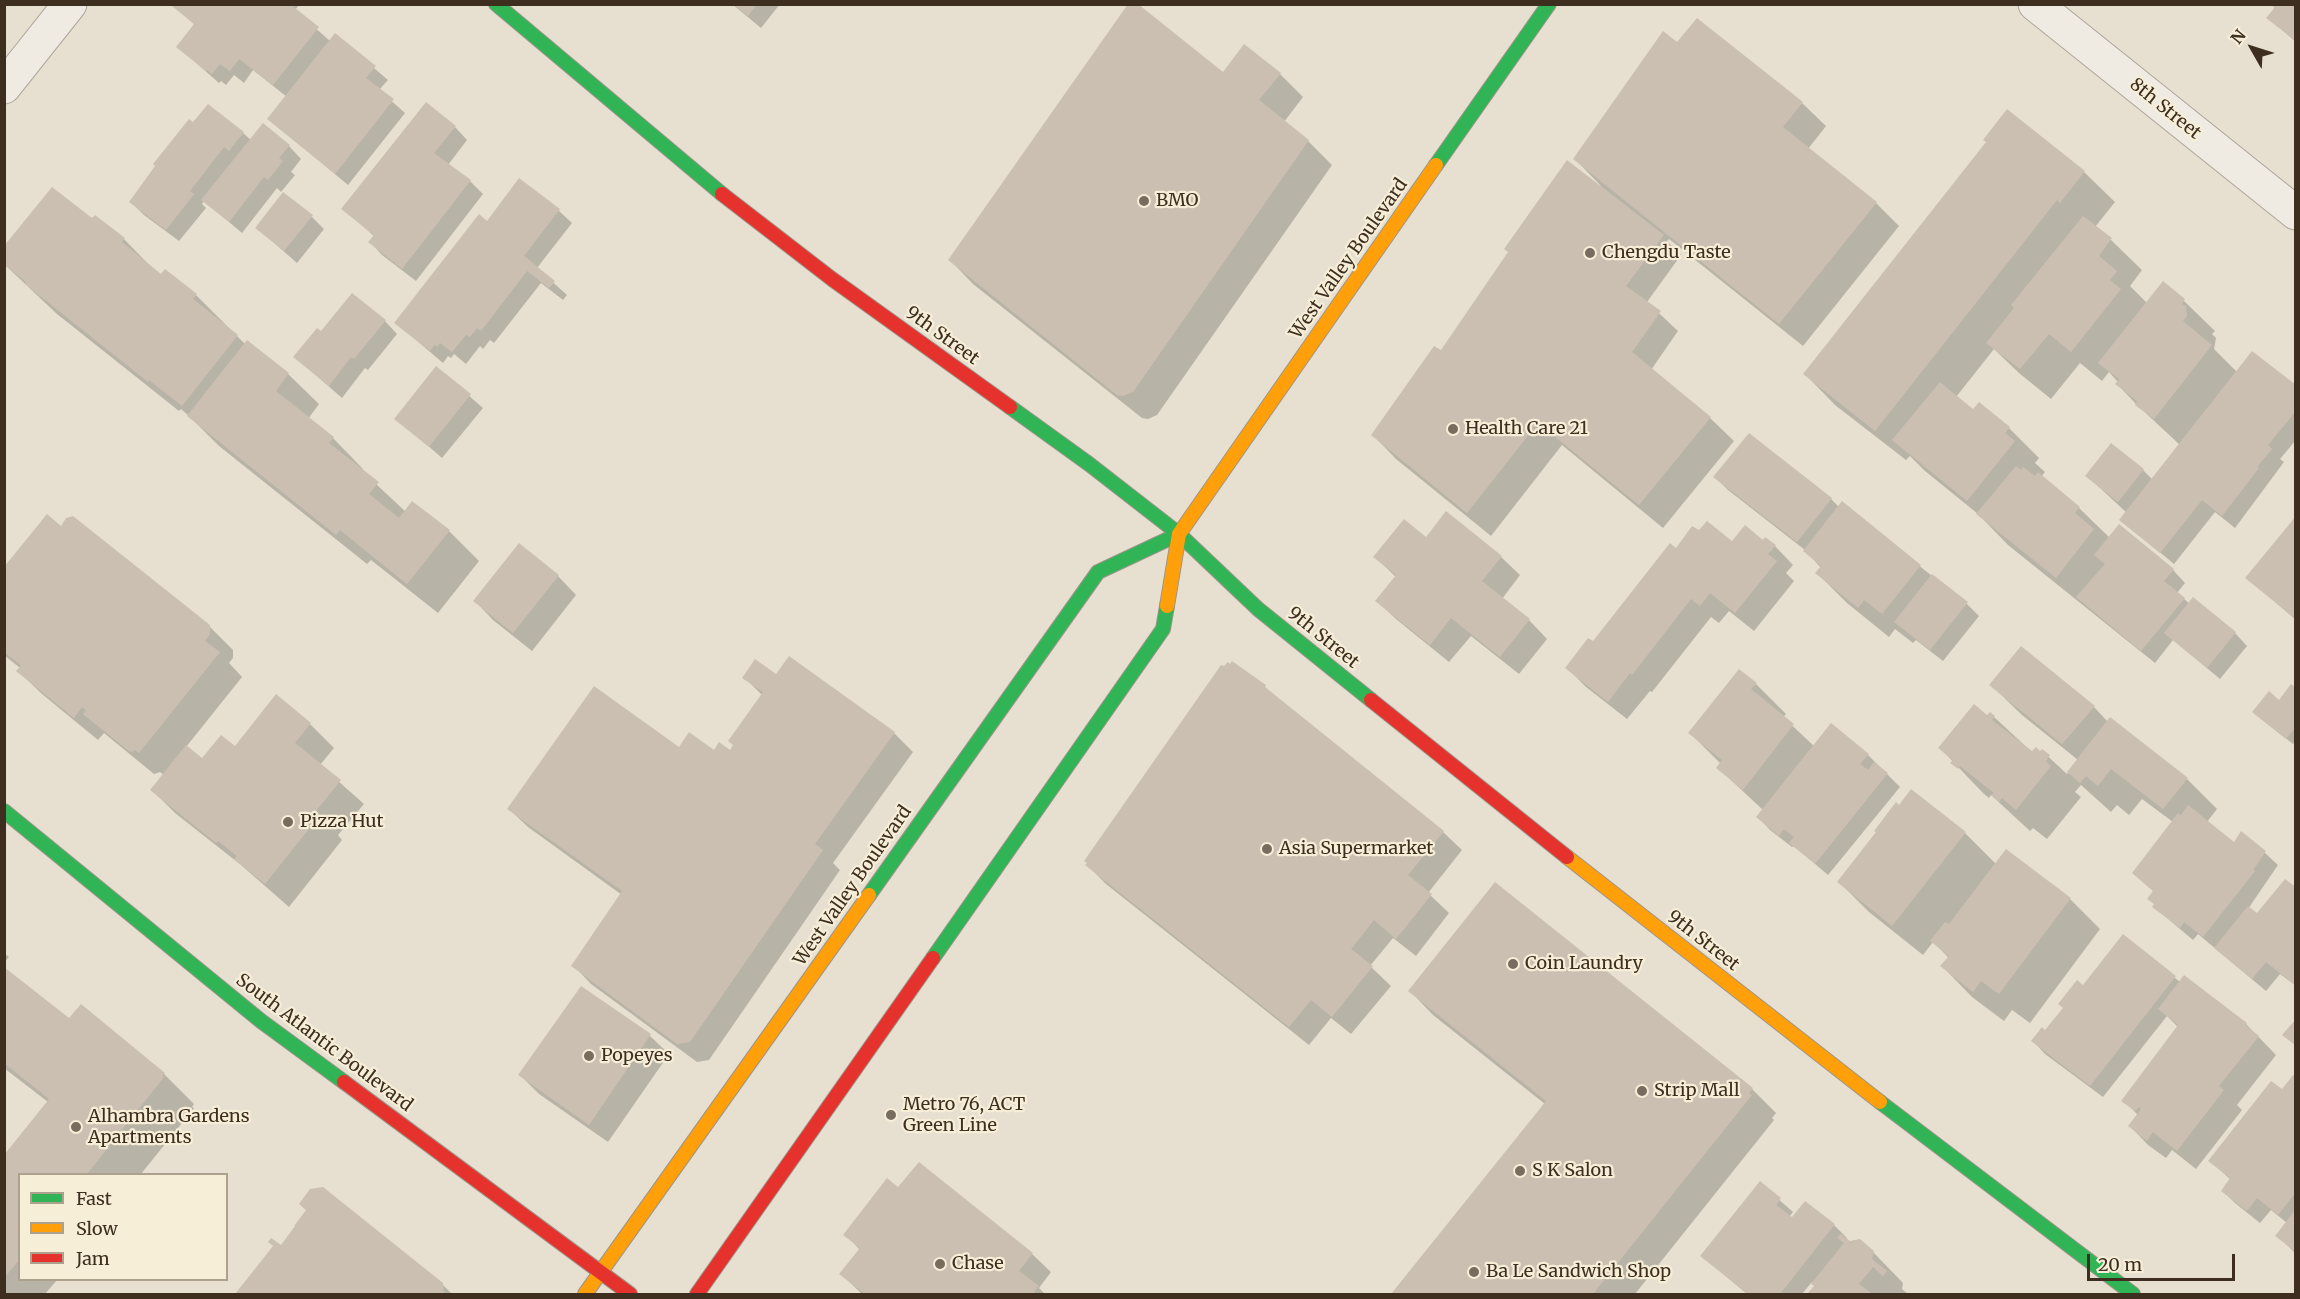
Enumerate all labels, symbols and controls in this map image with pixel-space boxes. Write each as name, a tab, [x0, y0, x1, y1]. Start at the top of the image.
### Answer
north arrow	[2222, 18, 2282, 78]
text: N	[2226, 25, 2250, 48]
street label: 8th Street	[2125, 74, 2205, 144]
street label: West Valley Boulevard	[1286, 175, 1412, 343]
place label: BMO	[1156, 190, 1199, 212]
marker: BMO	[1137, 194, 1151, 208]
place label: Chengdu Taste	[1602, 242, 1731, 264]
marker: Chengdu Taste	[1583, 246, 1597, 260]
street label: 9th Street	[901, 302, 983, 370]
place label: Health Care 21	[1465, 418, 1588, 440]
marker: Health Care 21	[1446, 422, 1460, 436]
street label: 9th Street	[1283, 603, 1363, 673]
street label: West Valley Boulevard	[790, 802, 916, 970]
place label: Pizza Hut	[300, 811, 383, 833]
marker: Pizza Hut	[281, 815, 295, 829]
place label: Asia Supermarket	[1279, 838, 1433, 860]
marker: Asia Supermarket	[1260, 842, 1274, 856]
street label: 9th Street	[1663, 906, 1743, 976]
place label: Coin Laundry	[1525, 953, 1643, 975]
marker: Coin Laundry	[1506, 957, 1520, 971]
street label: South Atlantic Boulevard	[231, 970, 417, 1116]
place label: Popeyes	[601, 1045, 672, 1067]
marker: Popeyes	[582, 1049, 596, 1063]
place label: Strip Mall	[1654, 1080, 1739, 1102]
marker: Strip Mall	[1635, 1084, 1649, 1098]
place label: Metro 76, ACT Green Line	[903, 1094, 1025, 1136]
place label: Alhambra Gardens Apartments	[88, 1106, 250, 1148]
marker: Metro 76, ACT Green Line	[884, 1108, 898, 1122]
marker: Alhambra Gardens Apartments	[69, 1120, 83, 1134]
place label: S K Salon	[1532, 1160, 1613, 1182]
marker: S K Salon	[1513, 1164, 1527, 1178]
legend	[18, 1173, 228, 1281]
text: Fast	[76, 1187, 112, 1210]
text: Slow	[76, 1217, 118, 1240]
scale bar	[2090, 1242, 2238, 1280]
text: Jam	[76, 1247, 110, 1270]
place label: Chase	[952, 1253, 1004, 1275]
text: 20 m	[2098, 1253, 2142, 1276]
marker: Chase	[933, 1257, 947, 1271]
place label: Ba Le Sandwich Shop	[1486, 1261, 1671, 1283]
marker: Ba Le Sandwich Shop	[1467, 1265, 1481, 1279]

